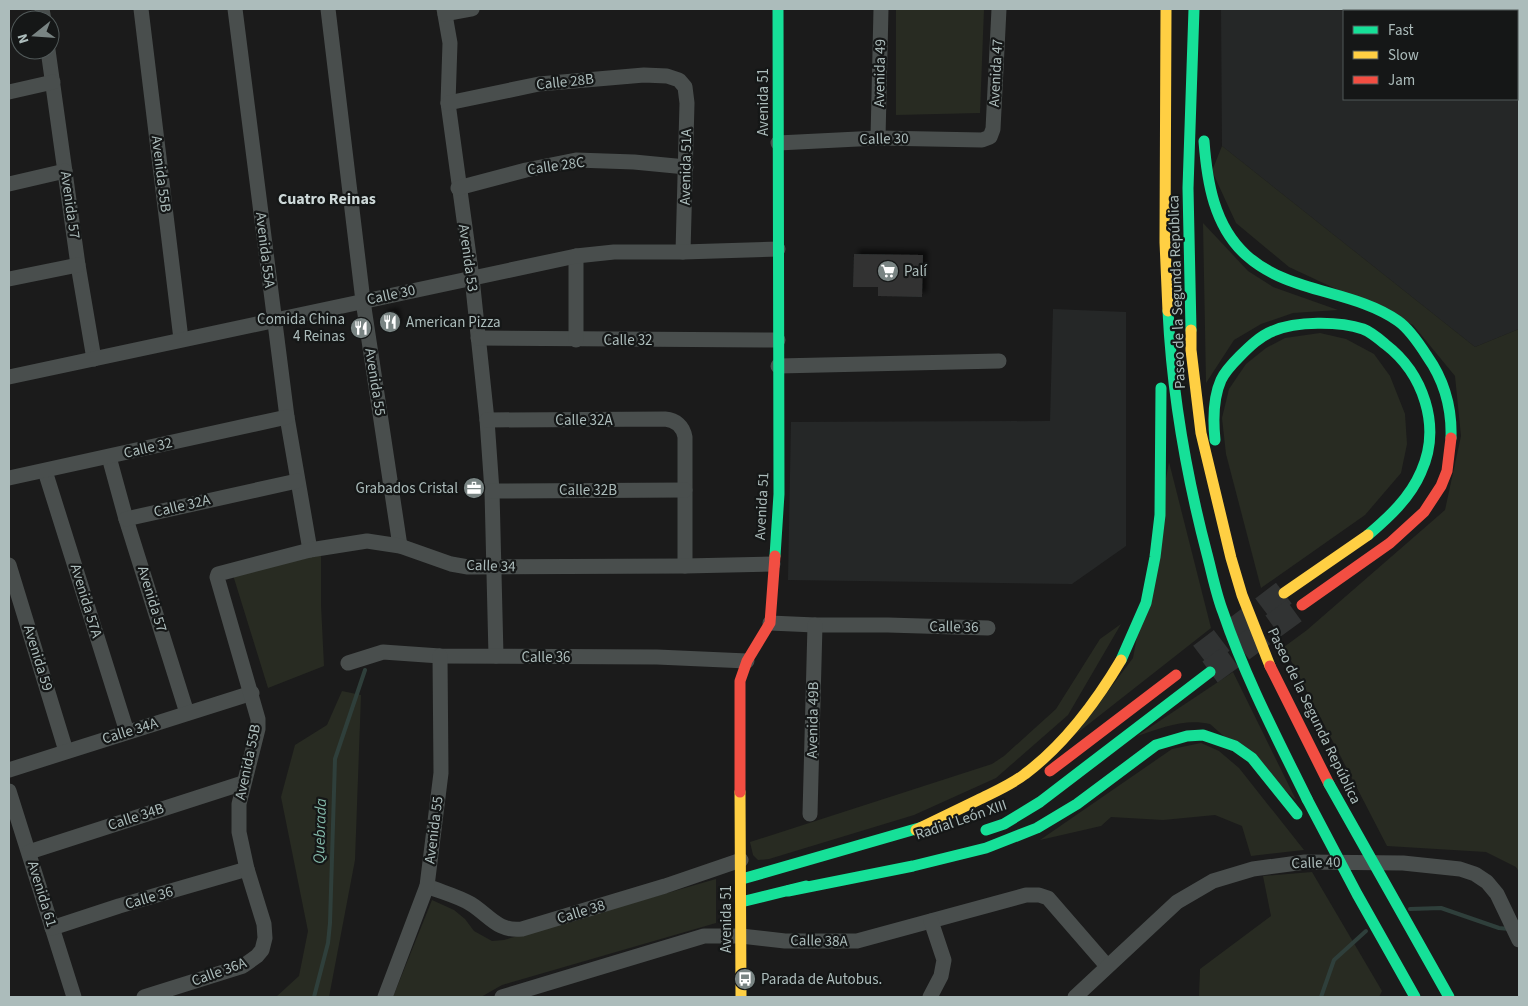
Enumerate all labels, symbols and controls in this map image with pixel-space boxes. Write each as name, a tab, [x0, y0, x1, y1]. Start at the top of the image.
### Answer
north arrow	[10, 10, 60, 60]
legend	[1343, 10, 1518, 100]
text: Fast	[1388, 20, 1414, 41]
text: N	[13, 31, 34, 46]
street label: Avenida 47	[984, 38, 1008, 108]
street label: Avenida 49	[869, 39, 891, 107]
text: Slow	[1388, 45, 1419, 66]
street label: Avenida 51	[753, 68, 774, 136]
street label: Calle 28B	[535, 69, 595, 95]
text: Jam	[1388, 70, 1415, 91]
street label: Avenida 51A	[675, 128, 697, 205]
street label: Calle 30	[859, 128, 909, 150]
street label: Avenida 55B	[146, 135, 176, 214]
street label: Calle 28C	[526, 152, 586, 180]
street label: Avenida 57	[55, 170, 85, 240]
district label: Cuatro Reinas	[278, 188, 376, 210]
street label: Paseo de la Segunda República	[1163, 195, 1191, 389]
street label: Avenida 55A	[250, 211, 280, 290]
street label: Avenida 53	[453, 223, 483, 293]
supermarket icon: Palí	[876, 259, 900, 283]
place label: Palí	[904, 261, 928, 282]
street label: Calle 30	[365, 280, 417, 310]
place label: Comida China 4 Reinas	[257, 309, 345, 347]
restaurant icon: American Pizza	[378, 310, 402, 334]
place label: American Pizza	[406, 312, 501, 333]
restaurant icon: Comida China 4 Reinas	[349, 316, 373, 340]
street label: Calle 32	[603, 330, 653, 351]
street label: Avenida 55	[359, 347, 391, 417]
street label: Calle 32A	[555, 410, 613, 431]
street label: Calle 32	[122, 432, 174, 464]
street label: Avenida 51	[750, 471, 774, 541]
office icon: Grabados Cristal	[462, 476, 486, 500]
place label: Grabados Cristal	[355, 478, 458, 499]
street label: Calle 32B	[559, 480, 617, 501]
street label: Calle 32A	[152, 489, 213, 523]
street label: Calle 34	[466, 555, 516, 577]
street label: Avenida 57A	[65, 561, 107, 641]
street label: Avenida 57	[132, 563, 172, 635]
street label: Calle 36	[929, 616, 979, 638]
street label: Avenida 59	[18, 622, 58, 694]
street label: Paseo de la Segunda República	[1262, 624, 1366, 808]
street label: Calle 36	[521, 647, 571, 668]
street label: Avenida 49B	[802, 681, 824, 759]
street label: Calle 34A	[100, 712, 161, 749]
street label: Avenida 55B	[230, 722, 266, 802]
street label: Radial León XIII	[912, 794, 1010, 846]
street label: Avenida 55	[419, 795, 449, 865]
water label: Quebrada	[308, 797, 332, 864]
street label: Calle 34B	[105, 798, 167, 836]
street label: Calle 40	[1291, 852, 1341, 874]
street label: Avenida 61	[22, 858, 62, 930]
street label: Calle 36	[122, 881, 176, 915]
street label: Avenida 51	[716, 885, 737, 953]
street label: Calle 38	[554, 895, 608, 929]
street label: Calle 38A	[790, 930, 849, 952]
street label: Calle 36A	[188, 952, 250, 992]
bus stop icon: Parada de Autobus.	[733, 967, 757, 991]
place label: Parada de Autobus.	[761, 969, 882, 990]

